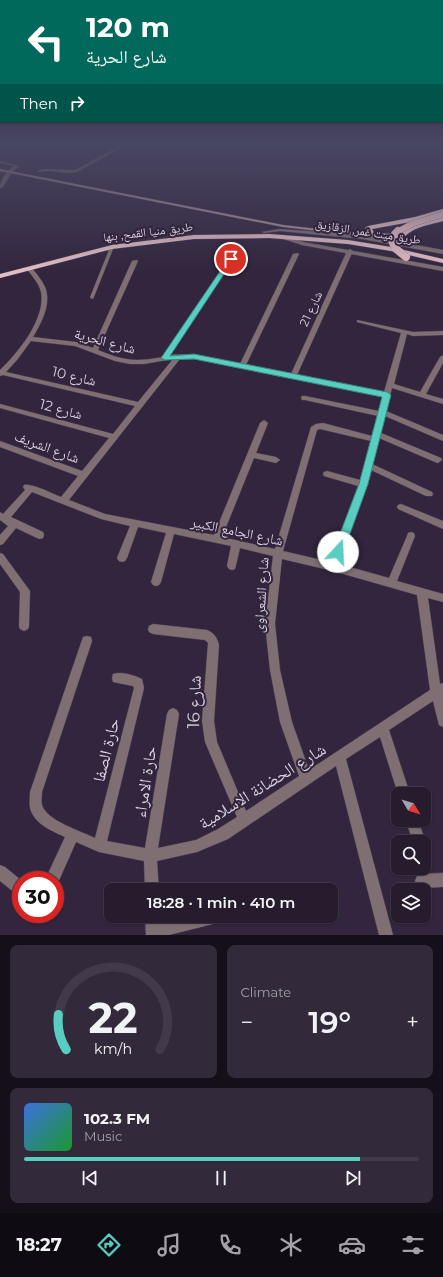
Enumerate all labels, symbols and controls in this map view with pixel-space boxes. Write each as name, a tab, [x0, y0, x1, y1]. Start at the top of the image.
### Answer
text: 120 m	[86, 10, 170, 44]
icon: left	[20, 16, 72, 68]
text: شارع الحرية	[86, 46, 167, 68]
icon: right	[66, 92, 88, 114]
text: Then	[20, 94, 58, 113]
street label: طريق ميت غمر, الزقازيق	[314, 216, 422, 247]
street label: طريق منيا القمح, بنها	[102, 219, 194, 245]
pin	[214, 242, 248, 276]
icon: arrive	[220, 248, 242, 270]
street label: شارع 21	[296, 289, 326, 329]
street label: شارع الحرية	[72, 324, 138, 359]
street label: شارع 10	[50, 362, 98, 391]
street label: شارع 12	[37, 395, 84, 424]
street label: شارع الشريف	[12, 427, 82, 468]
street label: شارع الجامع الكبير	[188, 512, 285, 551]
position arrow	[317, 531, 359, 573]
street label: شارع الشعراوى	[249, 557, 274, 634]
street label: شارع 16	[183, 675, 207, 729]
street label: حارة الصفا	[88, 716, 124, 784]
street label: شارع الحضانة الاسلامية	[195, 739, 330, 835]
street label: حارة الامراء	[129, 745, 161, 819]
north arrow	[391, 787, 431, 827]
map controls	[391, 787, 431, 923]
button: search	[391, 835, 431, 875]
speed limit sign: 30	[12, 871, 64, 923]
button: layers	[391, 883, 431, 923]
text: 18:28 · 1 min · 410 m	[147, 893, 295, 912]
text: Climate	[241, 984, 291, 1000]
text: 22	[89, 992, 138, 1042]
text: 19°	[308, 1004, 351, 1041]
text: −	[241, 1009, 253, 1036]
text: +	[406, 1009, 419, 1036]
text: km/h	[94, 1039, 132, 1057]
text: 102.3 FM	[84, 1109, 150, 1128]
text: Music	[84, 1128, 122, 1144]
icon: previous	[79, 1167, 101, 1189]
icon: pause	[210, 1167, 232, 1189]
icon: next	[342, 1167, 364, 1189]
icon: directions	[95, 1231, 123, 1259]
icon: music	[155, 1231, 183, 1259]
icon: phone	[216, 1231, 244, 1259]
icon: climate	[277, 1231, 305, 1259]
icon: car	[338, 1231, 366, 1259]
icon: filters	[399, 1231, 427, 1259]
text: 18:27	[16, 1234, 62, 1256]

